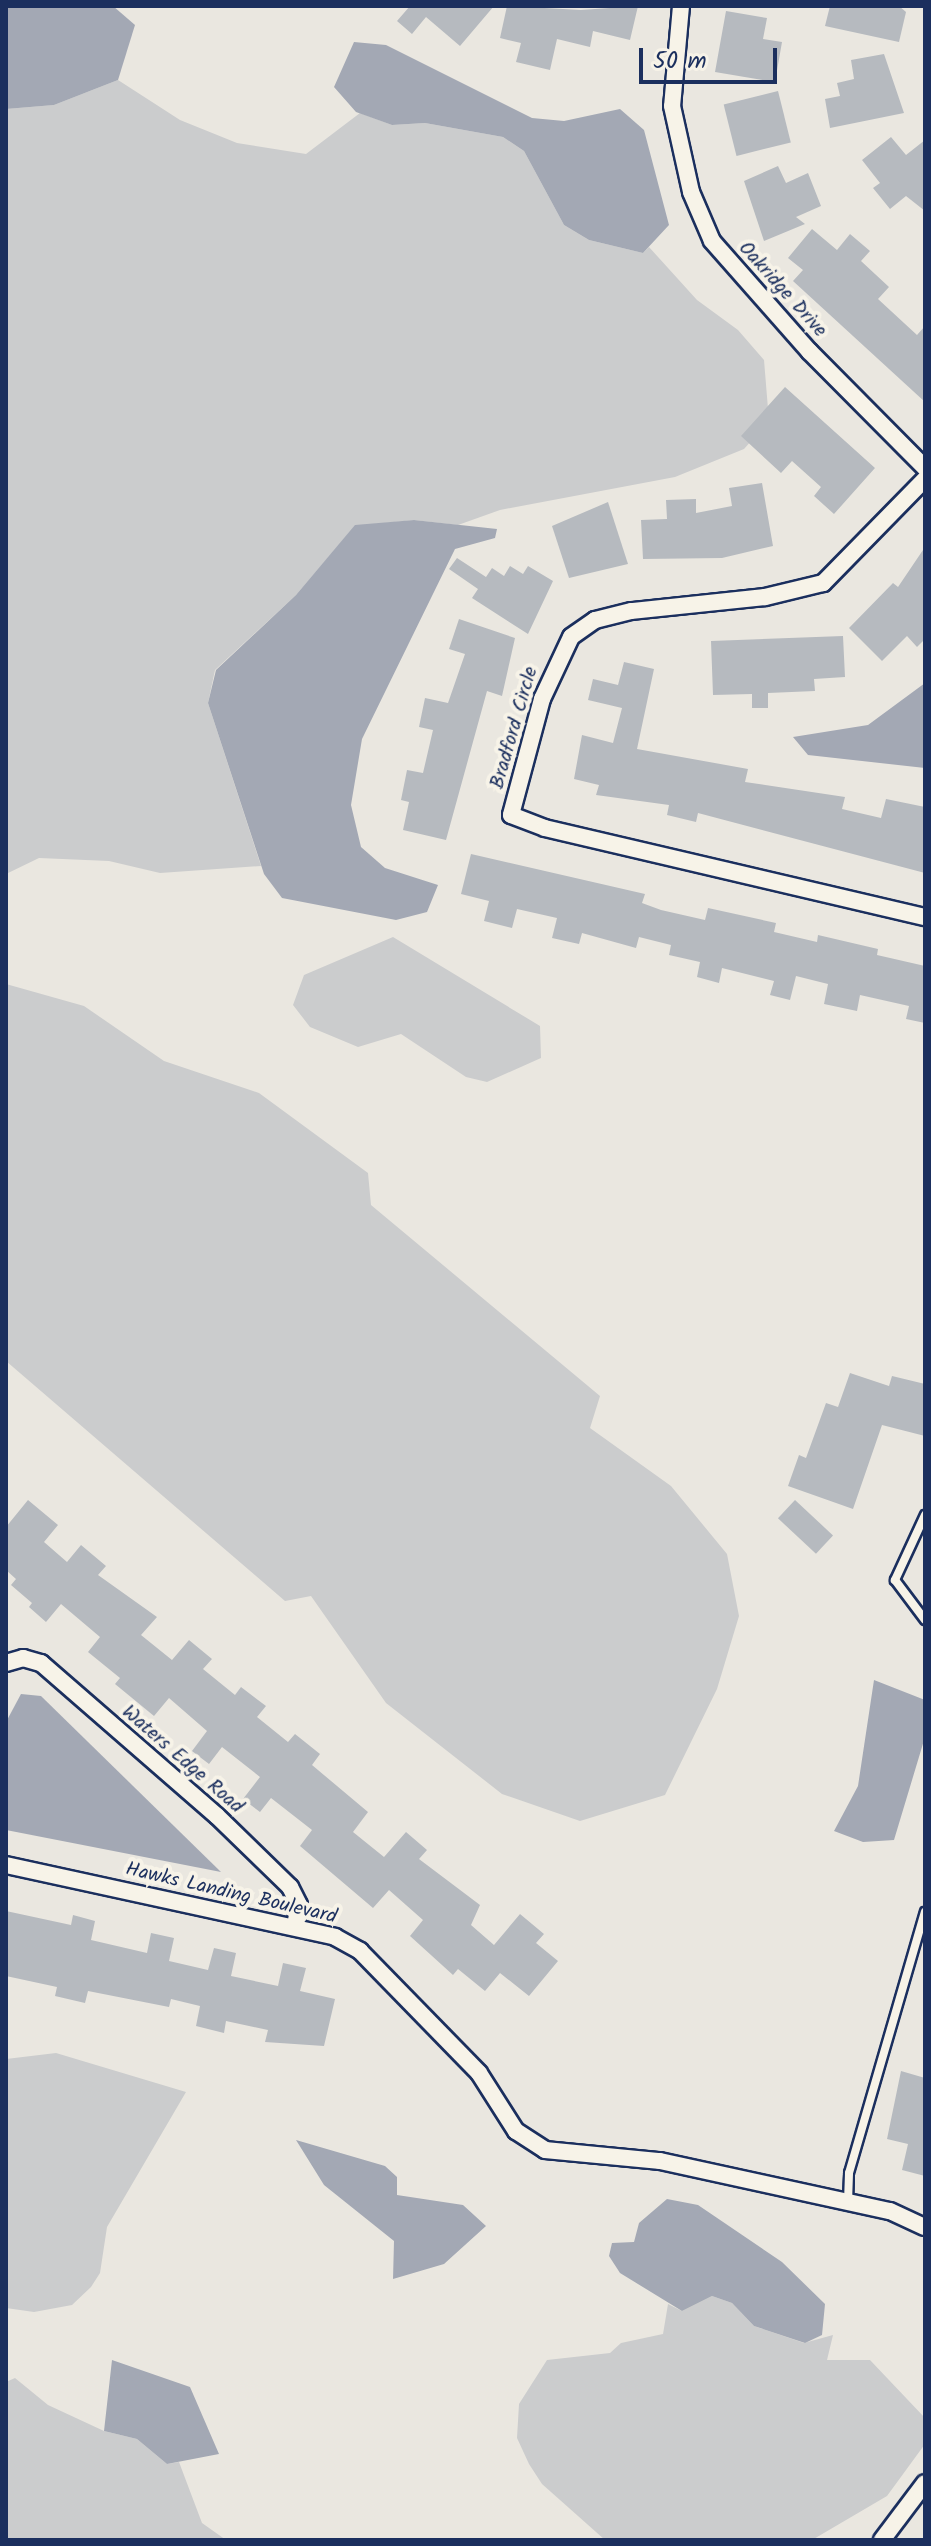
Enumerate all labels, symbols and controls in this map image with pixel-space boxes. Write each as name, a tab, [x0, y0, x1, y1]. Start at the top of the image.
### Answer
scale bar	[643, 32, 781, 82]
text: 50 m	[653, 42, 707, 81]
street label: Oakridge Drive	[733, 237, 831, 343]
street label: Bradford Circle	[486, 664, 544, 792]
street label: Waters Edge Road	[116, 1701, 248, 1819]
street label: Hawks Landing Boulevard	[123, 1858, 339, 1930]

